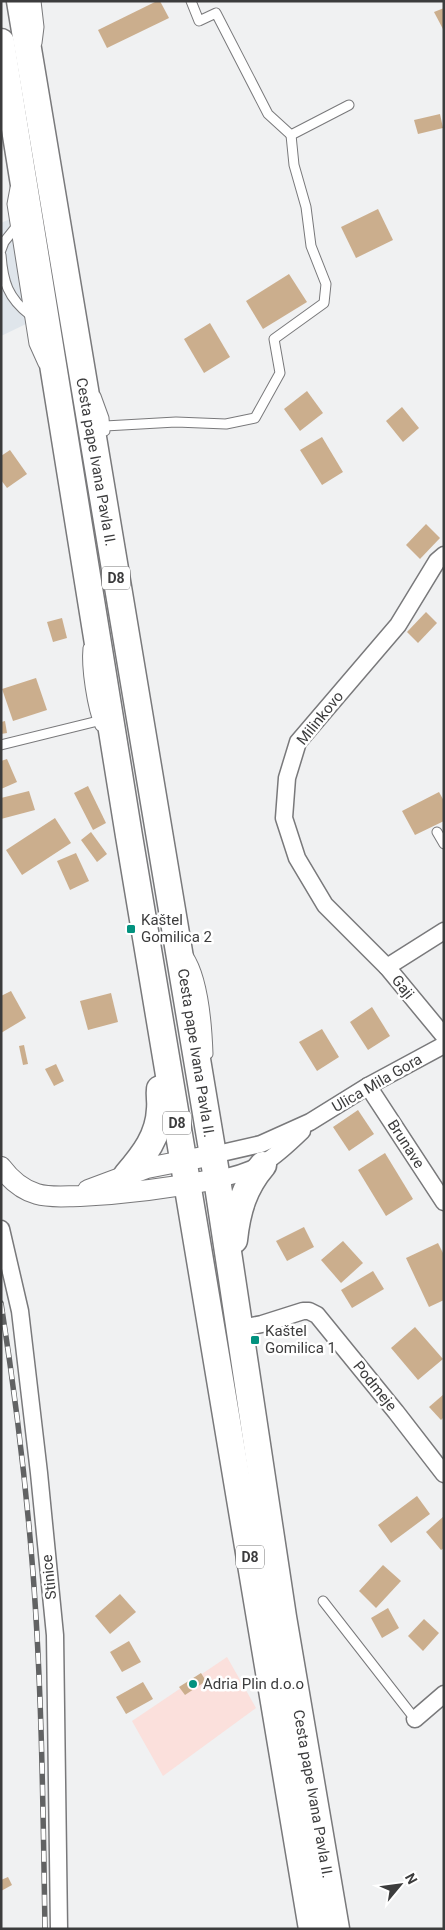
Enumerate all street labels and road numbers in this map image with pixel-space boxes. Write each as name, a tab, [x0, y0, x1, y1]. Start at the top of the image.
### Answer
street label: Cesta pape Ivana Pavla II.	[72, 376, 120, 548]
road number: D8	[102, 566, 130, 590]
street label: Milinkovo	[293, 687, 347, 749]
street label: Cesta pape Ivana Pavla II.	[174, 967, 218, 1139]
street label: Gaji	[388, 971, 418, 1003]
street label: Ulica Mila Gora	[329, 1050, 425, 1116]
road number: D8	[163, 1112, 191, 1134]
street label: Brunave	[384, 1116, 428, 1172]
street label: Podmeje	[349, 1357, 401, 1415]
road number: D8	[236, 1545, 264, 1568]
street label: Stinice	[38, 1554, 60, 1600]
street label: Cesta pape Ivana Pavla II.	[289, 1708, 337, 1880]

